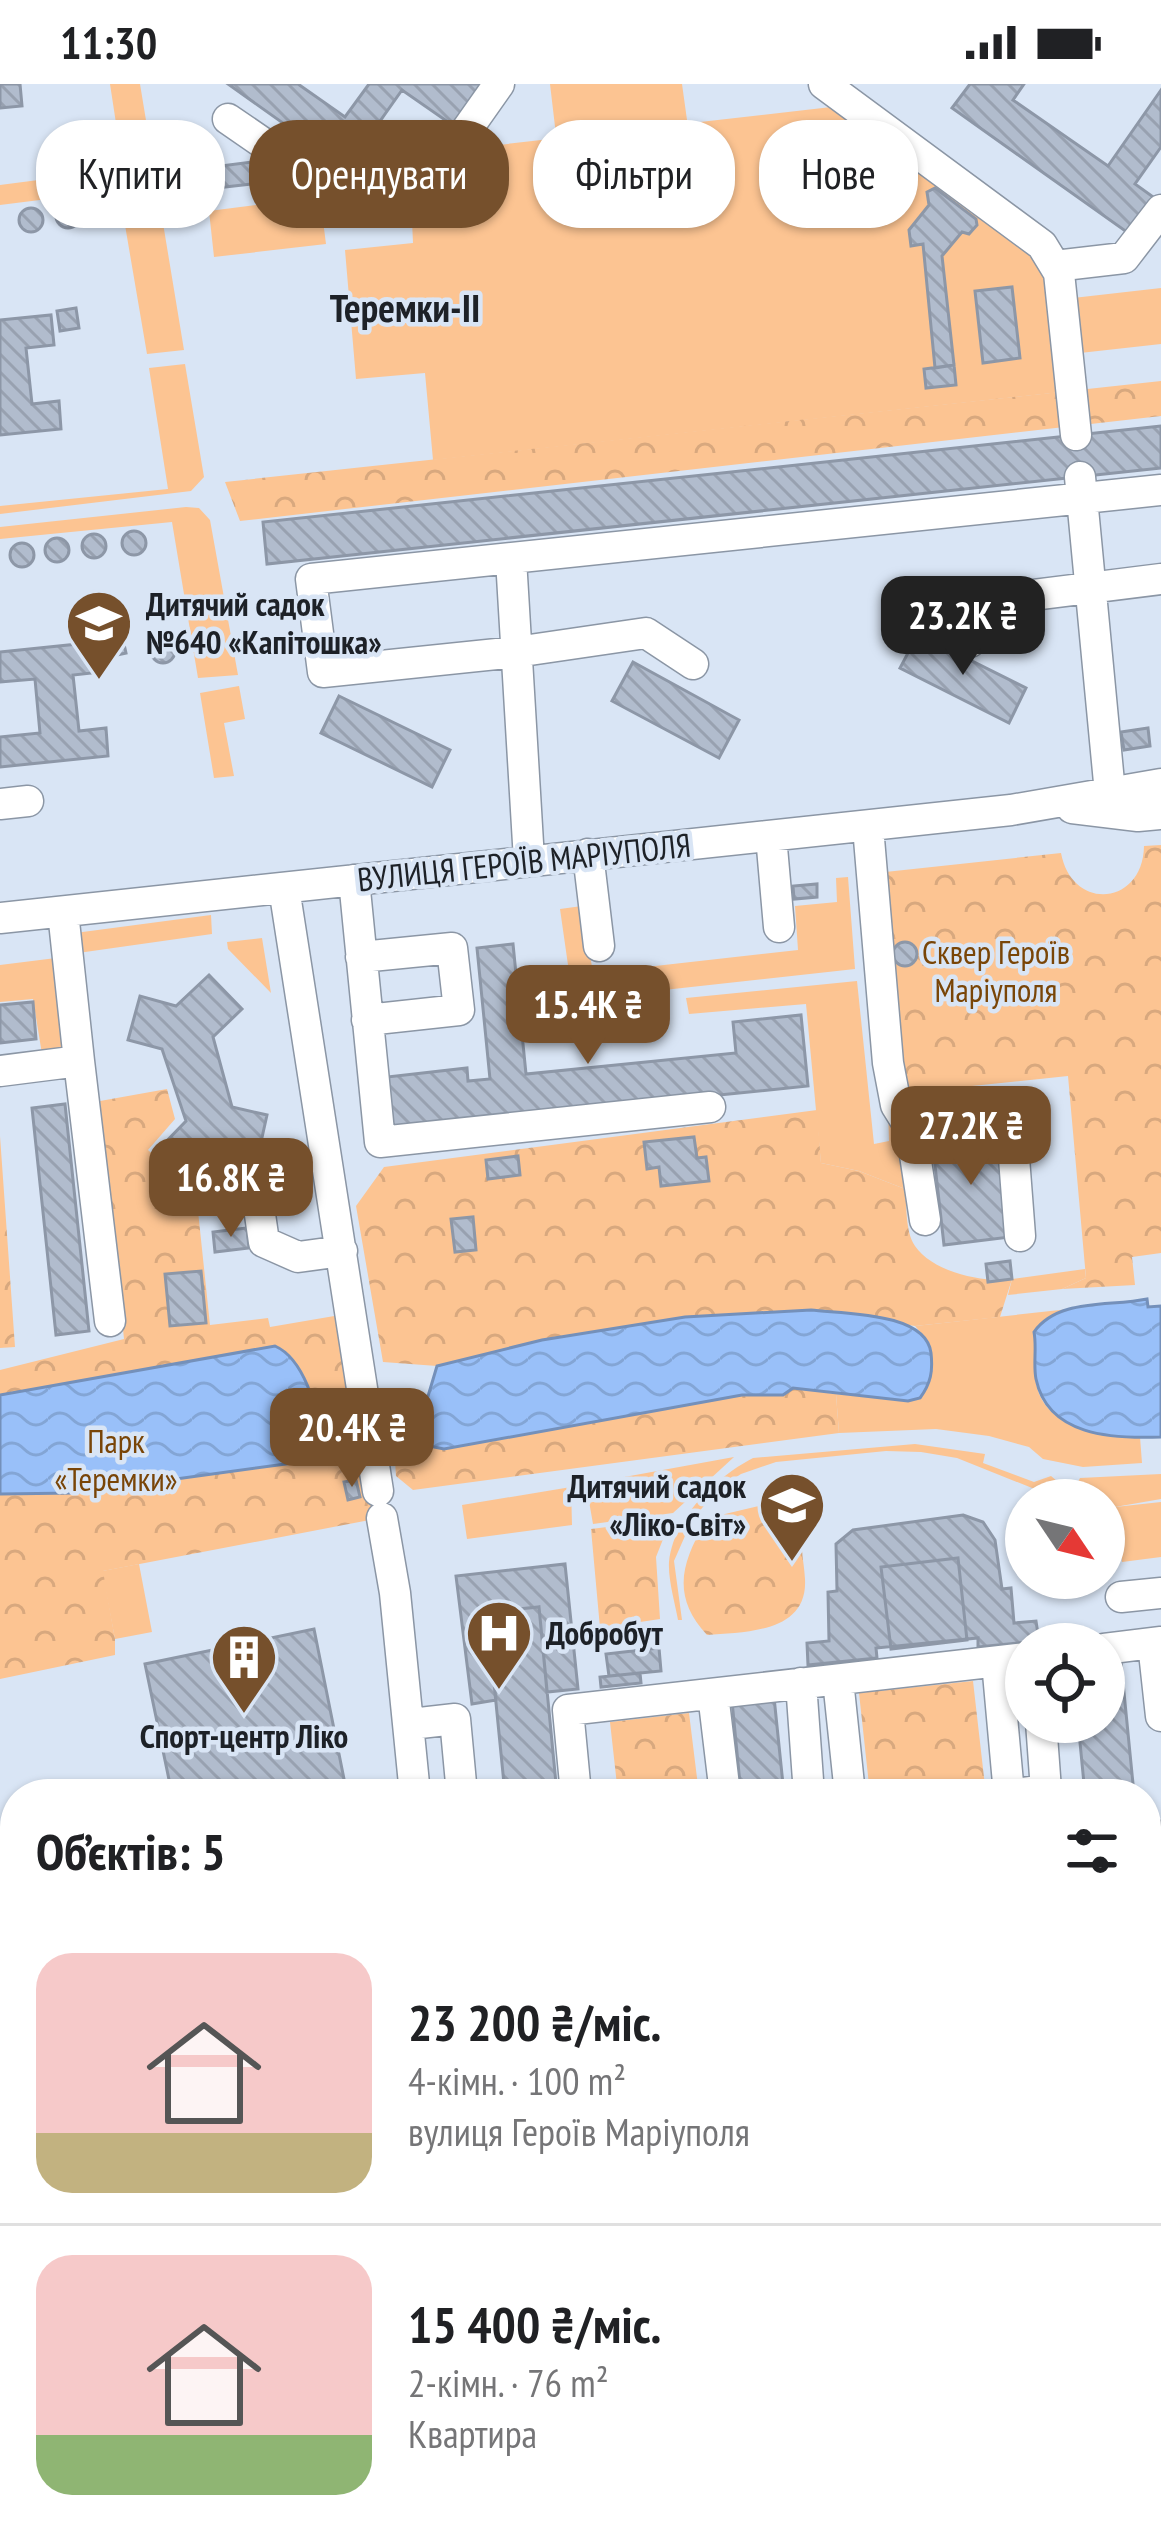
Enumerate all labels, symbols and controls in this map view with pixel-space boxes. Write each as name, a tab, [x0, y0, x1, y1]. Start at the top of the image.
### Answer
text: 11:30	[60, 13, 157, 71]
chip: Купити	[36, 120, 225, 228]
chip: Орендувати	[249, 120, 509, 228]
chip: Фільтри	[533, 120, 735, 228]
chip: Нове	[759, 120, 918, 228]
district label: Теремки-ІІ	[330, 282, 480, 333]
pin: 23.2K ₴	[852, 576, 1074, 678]
place label: Дитячий садок №640 «Капітошка»	[146, 582, 382, 663]
school or university icon: Дитячий садок №640 «Капітошка»	[64, 588, 134, 682]
text: 23.2K ₴	[908, 589, 1018, 640]
street label: ВУЛИЦЯ ГЕРОЇВ МАРІУПОЛЯ	[355, 823, 693, 900]
park label: Сквер Героїв Маріуполя	[922, 930, 1070, 1011]
pin: 15.4K ₴	[477, 965, 699, 1067]
text: 15.4K ₴	[533, 978, 643, 1029]
pin: 27.2K ₴	[860, 1086, 1082, 1188]
text: 27.2K ₴	[918, 1099, 1024, 1150]
pin: 16.8K ₴	[120, 1138, 342, 1240]
text: 16.8K ₴	[176, 1151, 286, 1202]
pin: 20.4K ₴	[241, 1388, 463, 1490]
text: 20.4K ₴	[297, 1401, 407, 1452]
park label: Парк «Теремки»	[55, 1419, 177, 1500]
place label: Дитячий садок «Ліко-Світ»	[568, 1464, 746, 1545]
school or university icon: Дитячий садок «Ліко-Світ»	[757, 1470, 827, 1564]
north arrow	[1005, 1479, 1125, 1599]
map controls	[1005, 1479, 1125, 1743]
hospital icon: Добробут	[464, 1598, 534, 1692]
place label: Добробут	[546, 1611, 664, 1654]
building icon: Спорт-центр Ліко	[209, 1622, 279, 1716]
button: locate	[1005, 1623, 1125, 1743]
place label: Спорт-центр Ліко	[140, 1714, 348, 1757]
text: Об’єктів: 5	[36, 1818, 226, 1884]
icon: filters	[1059, 1818, 1125, 1884]
text: 23 200 ₴/міс.	[408, 1989, 661, 2055]
icon: home	[132, 2001, 276, 2145]
text: 4-кімн. · 100 m²	[408, 2055, 626, 2106]
text: вулиця Героїв Маріуполя	[408, 2106, 750, 2157]
text: 15 400 ₴/міс.	[408, 2291, 661, 2357]
icon: home	[132, 2303, 276, 2447]
text: 2-кімн. · 76 m²	[408, 2357, 609, 2408]
text: Квартира	[408, 2408, 537, 2459]

